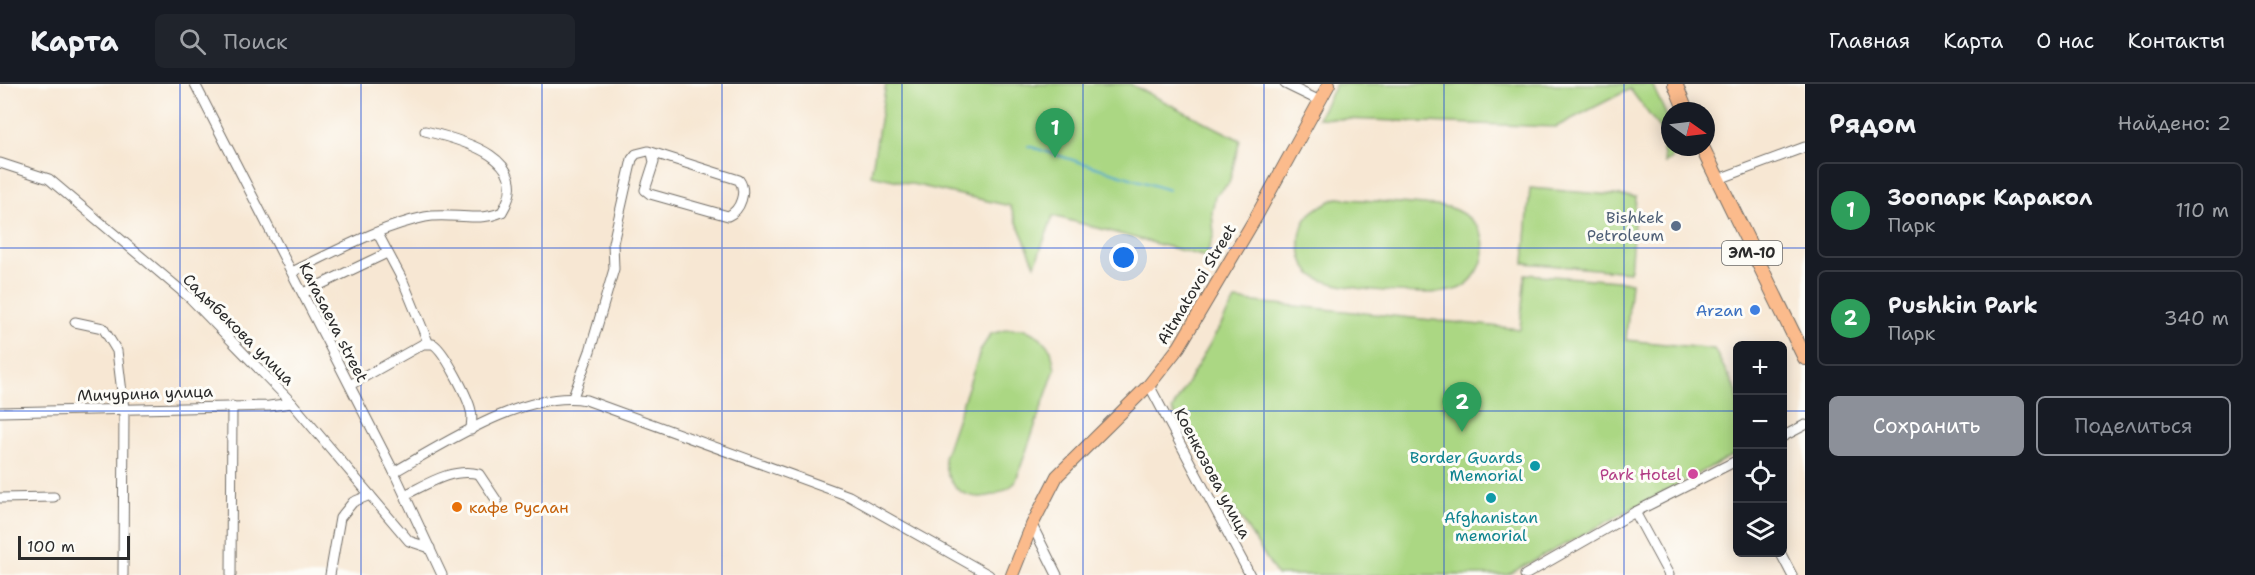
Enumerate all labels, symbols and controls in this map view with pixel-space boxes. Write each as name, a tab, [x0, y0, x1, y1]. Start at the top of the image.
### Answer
search box	[155, 14, 575, 68]
text: Карта	[30, 22, 119, 60]
icon: search	[176, 25, 209, 58]
text: Поиск	[224, 27, 288, 56]
text: Главная	[1829, 27, 1910, 55]
text: Карта	[1943, 27, 2003, 55]
text: О нас	[2036, 27, 2094, 55]
text: Контакты	[2127, 27, 2225, 55]
north arrow	[1661, 102, 1715, 156]
text: Рядом	[1829, 106, 1916, 141]
pin: 1	[1036, 109, 1074, 158]
text: Найдено: 2	[2118, 110, 2231, 136]
text: Зоопарк Каракол	[1888, 183, 2092, 212]
text: 1	[1846, 197, 1855, 223]
text: 110 m	[2175, 197, 2229, 223]
place label: Bishkek Petroleum	[1587, 207, 1664, 246]
text: Парк	[1888, 212, 1935, 238]
marker: Bishkek Petroleum	[1669, 219, 1683, 233]
street label: Aitmatovoi Street	[1152, 220, 1241, 348]
road number: ЭМ-10	[1722, 241, 1782, 265]
your location	[1109, 243, 1138, 272]
street label: Karasaeva street	[294, 259, 373, 386]
street label: Садыбекова улица	[178, 269, 299, 390]
text: Pushkin Park	[1888, 291, 2038, 320]
place label: Arzan	[1696, 300, 1743, 321]
marker: Arzan	[1748, 303, 1762, 317]
text: 2	[1844, 305, 1858, 331]
text: 340 m	[2164, 305, 2229, 331]
text: Парк	[1888, 320, 1935, 346]
map controls	[1733, 341, 1787, 557]
button: +	[1733, 341, 1787, 395]
street label: Мичурина улица	[77, 381, 213, 406]
pin: 2	[1442, 382, 1482, 432]
button: −	[1733, 395, 1787, 449]
button: Сохранить	[1829, 396, 2024, 456]
button: Поделиться	[2036, 396, 2231, 456]
street label: Коенкозова улица	[1169, 404, 1256, 542]
place label: Border Guards Memorial	[1410, 447, 1523, 486]
button: locate	[1733, 449, 1787, 503]
marker: Border Guards Memorial	[1528, 459, 1542, 473]
place label: Park Hotel	[1600, 464, 1681, 485]
marker: Park Hotel	[1686, 467, 1700, 481]
marker: Afghanistan memorial	[1484, 491, 1498, 505]
place label: кафе Руслан	[469, 497, 569, 518]
marker: кафе Руслан	[450, 500, 464, 514]
button: layers	[1733, 503, 1787, 557]
place label: Afghanistan memorial	[1444, 507, 1538, 546]
scale bar	[18, 533, 130, 560]
text: 100 m	[27, 536, 75, 557]

